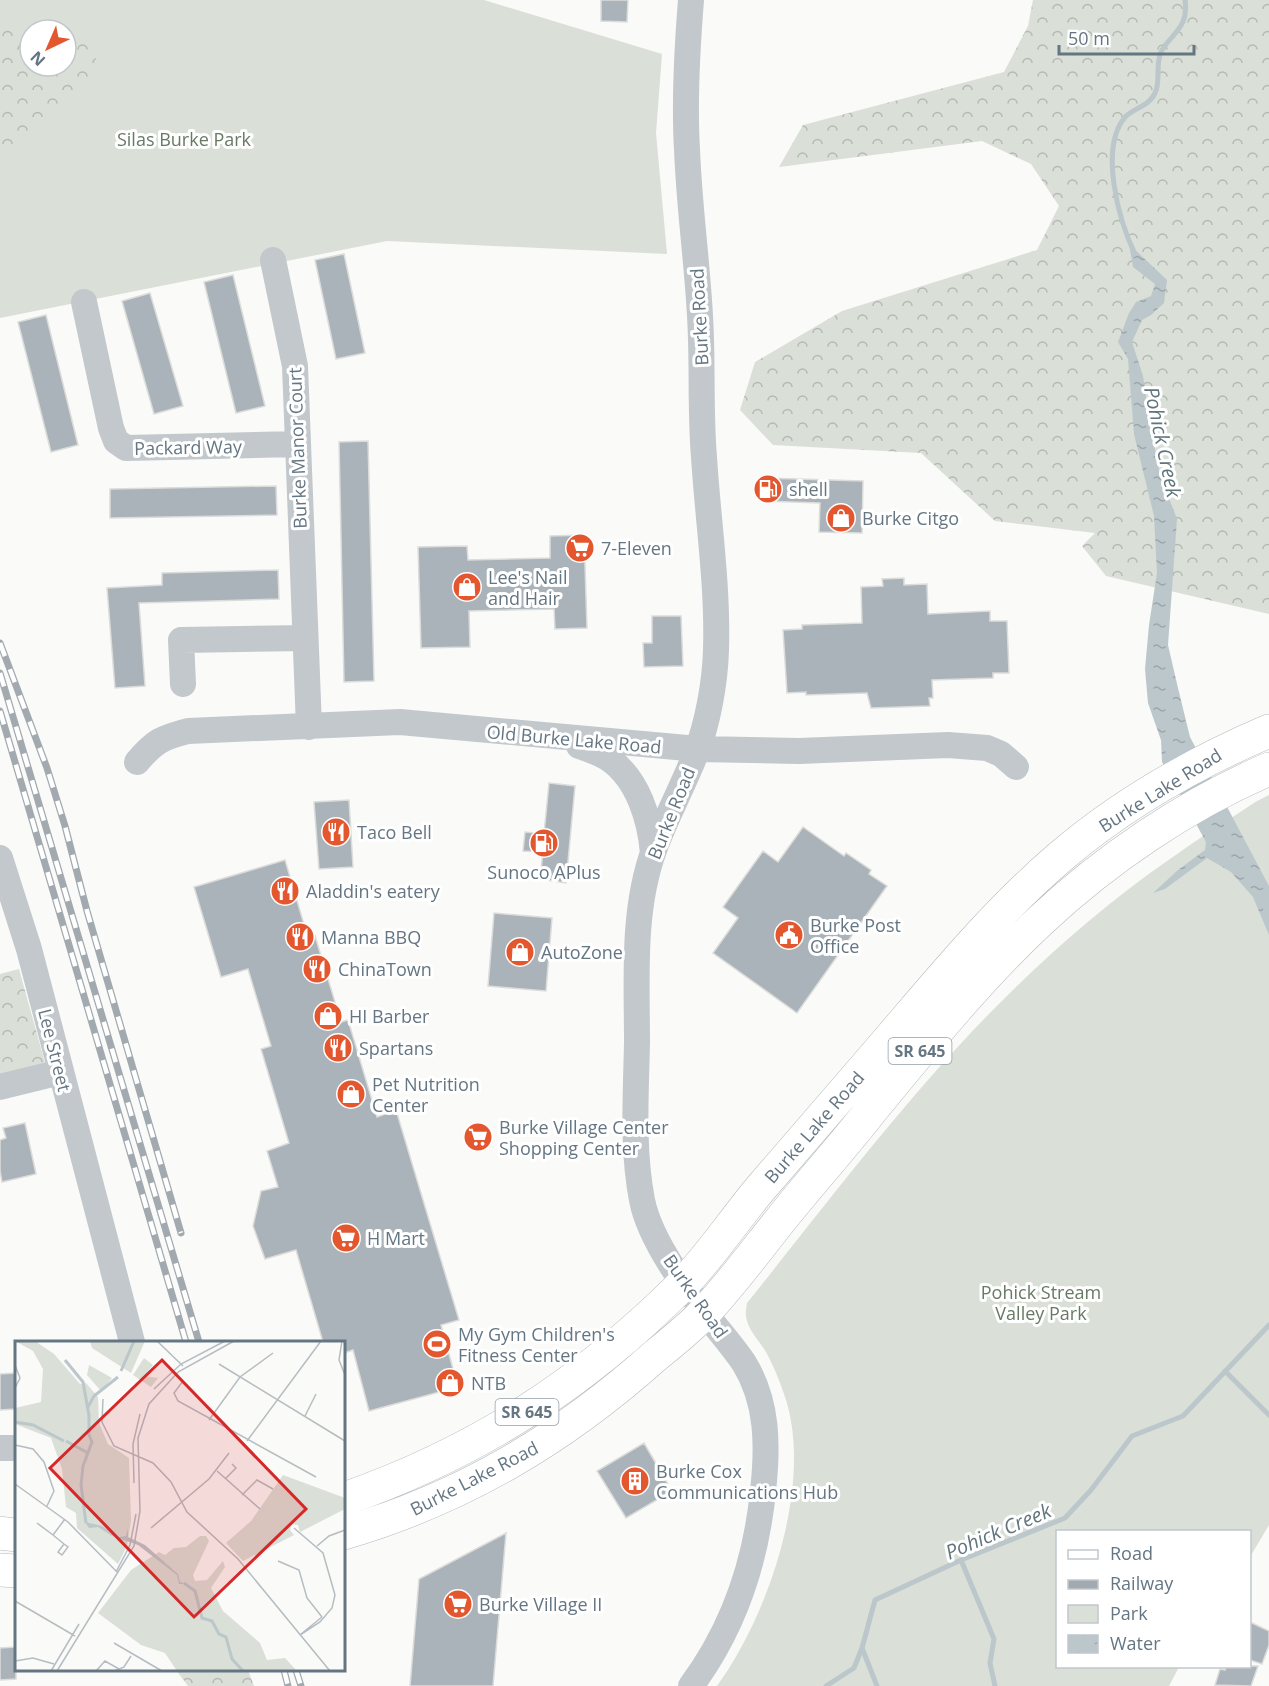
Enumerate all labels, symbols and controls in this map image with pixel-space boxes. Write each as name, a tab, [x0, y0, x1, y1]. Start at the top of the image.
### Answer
north arrow	[18, 18, 78, 78]
scale bar	[1059, 18, 1194, 56]
text: 50 m	[1068, 26, 1110, 50]
text: N	[25, 46, 50, 71]
park label: Silas Burke Park	[117, 127, 252, 151]
street label: Burke Road	[684, 268, 714, 366]
street label: Burke Manor Court	[282, 367, 312, 529]
water label: Pohick Creek	[1138, 384, 1188, 501]
street label: Packard Way	[134, 434, 243, 460]
fuel station icon: shell	[752, 473, 784, 505]
place label: shell	[789, 477, 828, 501]
shop icon: Burke Citgo	[825, 502, 857, 534]
place label: Burke Citgo	[862, 506, 959, 530]
supermarket icon: 7-Eleven	[564, 532, 596, 564]
place label: 7-Eleven	[601, 536, 672, 560]
place label: Lee's Nail and Hair	[488, 565, 567, 610]
shop icon: Lee's Nail and Hair	[451, 571, 483, 603]
street label: Old Burke Lake Road	[486, 719, 662, 759]
street label: Burke Lake Road	[1094, 743, 1226, 837]
street label: Burke Road	[642, 763, 700, 863]
restaurant icon: Taco Bell	[320, 816, 352, 848]
place label: Taco Bell	[357, 820, 432, 844]
fuel station icon: Sunoco APlus	[528, 827, 560, 859]
place label: Sunoco APlus	[487, 860, 601, 884]
restaurant icon: Aladdin's eatery	[269, 875, 301, 907]
place label: Aladdin's eatery	[306, 879, 441, 903]
place label: Burke Post Office	[810, 913, 901, 958]
public building icon: Burke Post Office	[773, 919, 805, 951]
restaurant icon: Manna BBQ	[284, 921, 316, 953]
place label: Manna BBQ	[321, 925, 421, 949]
shop icon: AutoZone	[504, 936, 536, 968]
place label: AutoZone	[541, 940, 623, 964]
restaurant icon: ChinaTown	[301, 953, 333, 985]
place label: ChinaTown	[338, 957, 432, 981]
shop icon: HI Barber	[312, 1000, 344, 1032]
place label: HI Barber	[349, 1004, 430, 1028]
street label: Lee Street	[33, 1006, 77, 1094]
restaurant icon: Spartans	[322, 1032, 354, 1064]
place label: Spartans	[359, 1036, 433, 1060]
road number: SR 645	[888, 1038, 952, 1064]
street label: Burke Lake Road	[759, 1066, 869, 1188]
place label: Pet Nutrition Center	[372, 1072, 480, 1117]
shop icon: Pet Nutrition Center	[335, 1078, 367, 1110]
place label: Burke Village Center Shopping Center	[499, 1115, 669, 1160]
supermarket icon: Burke Village Center Shopping Center	[462, 1121, 494, 1153]
supermarket icon: H Mart	[330, 1222, 362, 1254]
place label: H Mart	[367, 1226, 425, 1250]
street label: Burke Road	[658, 1249, 734, 1343]
park label: Pohick Stream Valley Park	[981, 1280, 1101, 1325]
place label: My Gym Children's Fitness Center	[458, 1322, 615, 1367]
sports icon: My Gym Children's Fitness Center	[421, 1328, 453, 1360]
inset map	[15, 1341, 345, 1671]
shop icon: NTB	[434, 1367, 466, 1399]
place label: NTB	[471, 1371, 506, 1395]
road number: SR 645	[496, 1399, 558, 1425]
street label: Burke Lake Road	[406, 1435, 542, 1521]
place label: Burke Cox Communications Hub	[656, 1459, 838, 1504]
building icon: Burke Cox Communications Hub	[619, 1465, 651, 1497]
water label: Pohick Creek	[941, 1496, 1056, 1565]
legend	[1056, 1530, 1251, 1668]
text: Road	[1110, 1541, 1153, 1565]
text: Railway	[1110, 1571, 1174, 1595]
supermarket icon: Burke Village II	[442, 1588, 474, 1620]
place label: Burke Village II	[479, 1592, 602, 1616]
text: Park	[1110, 1601, 1148, 1625]
text: Water	[1110, 1631, 1161, 1655]

